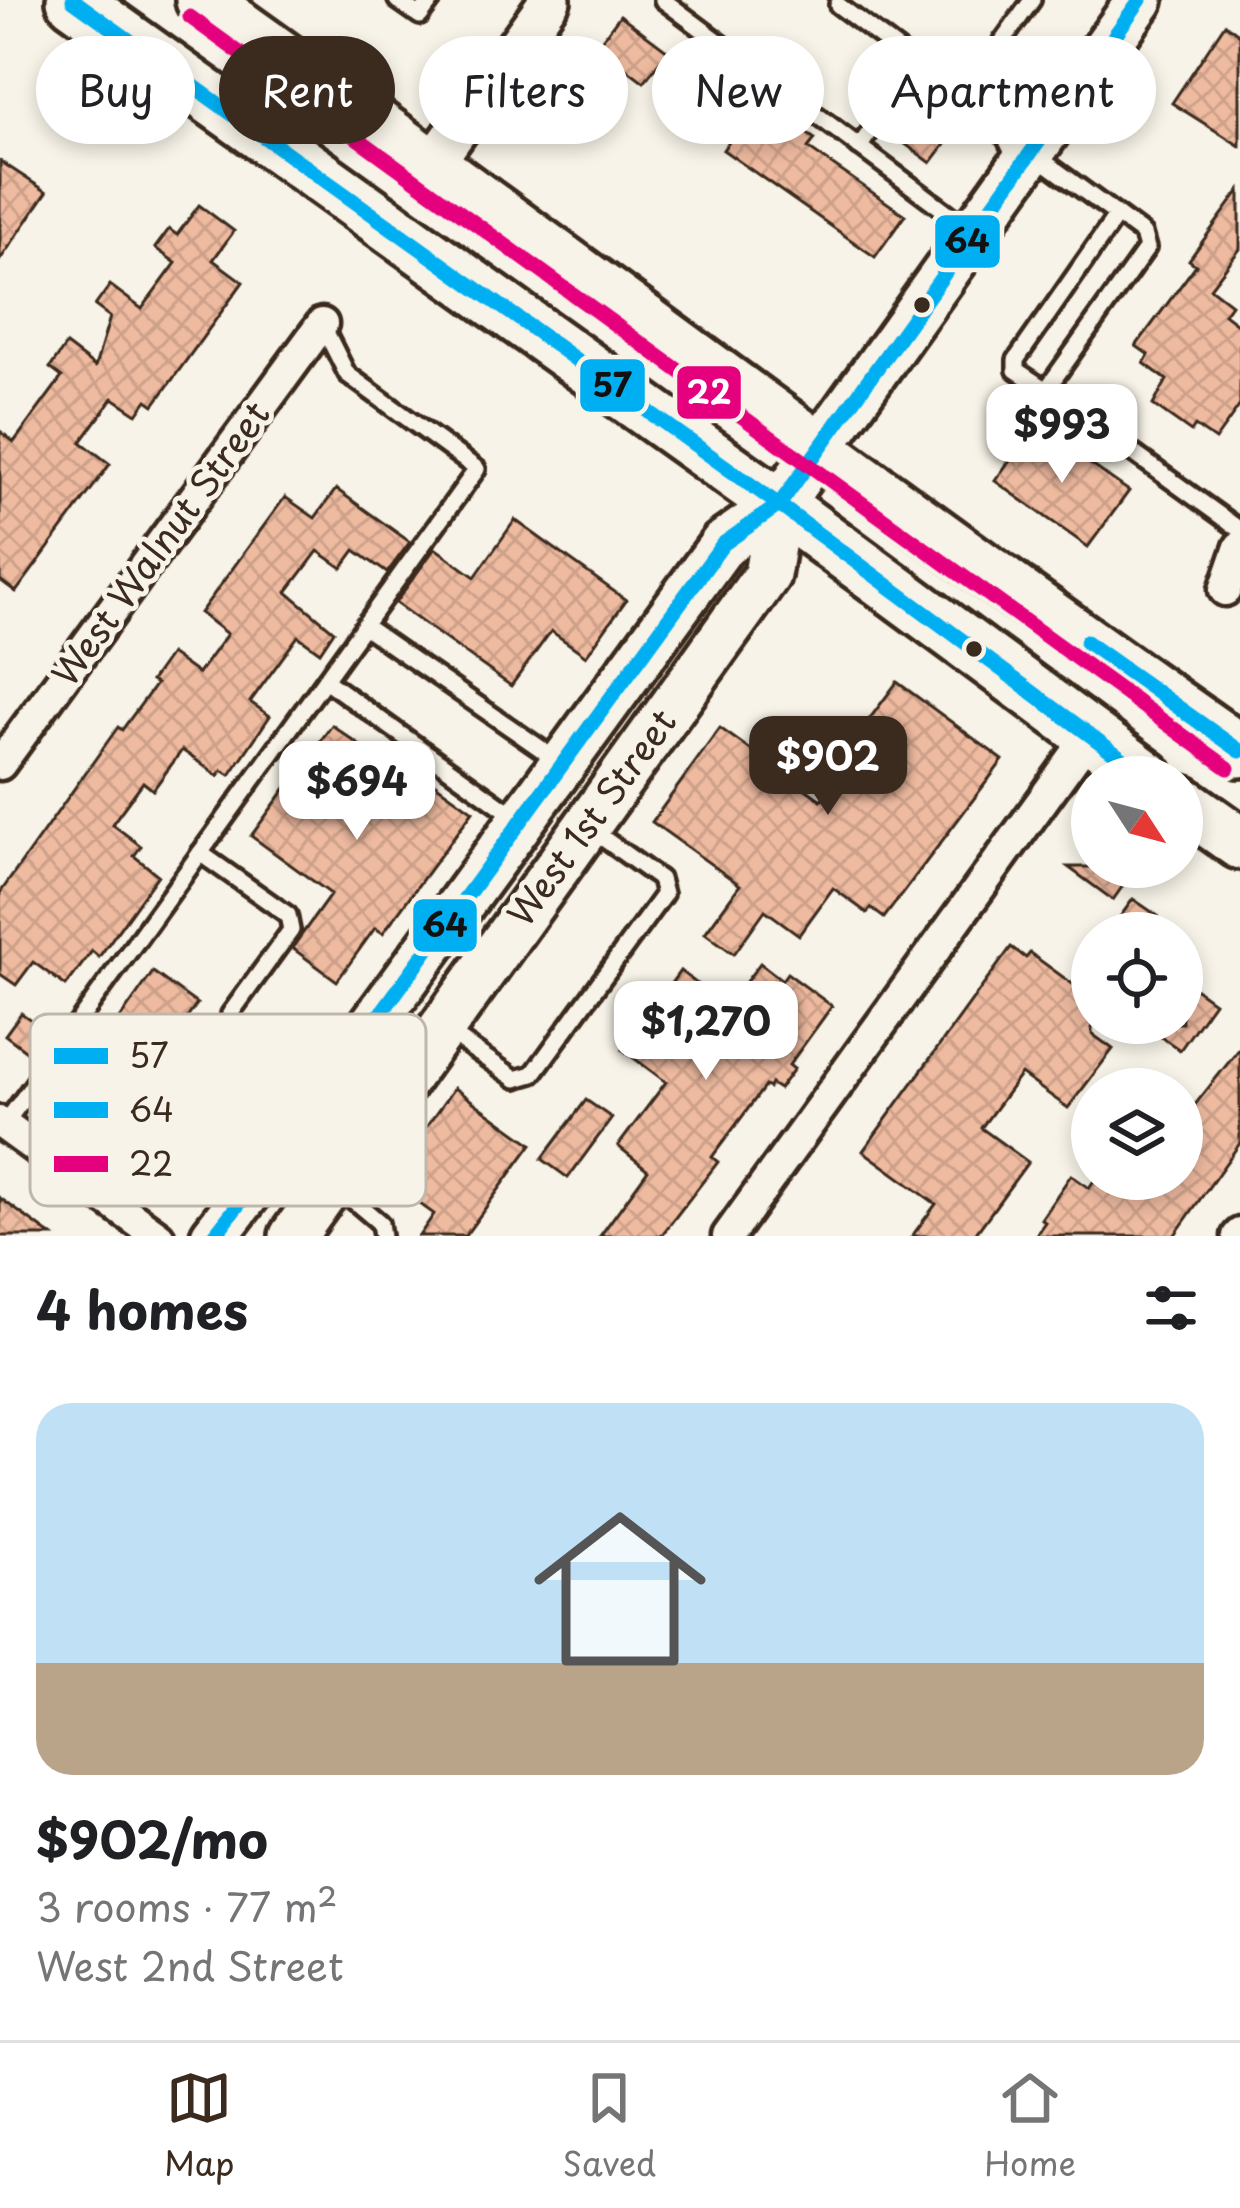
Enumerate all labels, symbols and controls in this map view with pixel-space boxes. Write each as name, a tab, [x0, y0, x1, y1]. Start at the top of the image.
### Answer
chip: Buy	[36, 36, 195, 144]
chip: Rent	[219, 36, 395, 144]
chip: Filters	[419, 36, 628, 144]
chip: New	[652, 36, 824, 144]
chip: Apartment	[848, 36, 1156, 144]
line badge: 64	[933, 213, 1002, 270]
text: 64	[944, 214, 990, 264]
unlabelled marker	[911, 294, 933, 316]
line badge: 57	[578, 357, 647, 414]
text: 57	[592, 358, 632, 408]
line badge: 22	[675, 364, 743, 421]
text: 22	[687, 365, 731, 415]
pin: $993	[991, 384, 1133, 486]
street label: West Walnut Street	[37, 389, 281, 697]
text: $993	[1013, 393, 1111, 452]
unlabelled marker	[963, 638, 985, 660]
street label: West 1st Street	[493, 697, 688, 937]
pin: $902	[757, 716, 899, 818]
text: $902	[776, 725, 880, 784]
pin: $694	[286, 741, 428, 843]
text: $694	[306, 750, 408, 809]
north arrow	[1071, 756, 1203, 888]
map controls	[1071, 756, 1203, 1200]
line badge: 64	[411, 897, 479, 954]
text: 64	[422, 898, 468, 948]
button: locate	[1071, 912, 1203, 1044]
pin: $1,270	[608, 981, 804, 1083]
text: $1,270	[641, 990, 771, 1049]
legend	[30, 1014, 426, 1206]
text: 57	[129, 1029, 169, 1079]
button: layers	[1071, 1068, 1203, 1200]
text: 64	[129, 1083, 174, 1133]
text: 22	[129, 1137, 173, 1187]
text: 4 homes	[36, 1270, 248, 1347]
icon: filters	[1138, 1275, 1204, 1341]
icon: home	[512, 1481, 728, 1697]
text: $902/mo	[36, 1799, 268, 1876]
text: 3 rooms · 77 m²	[36, 1876, 338, 1935]
text: West 2nd Street	[36, 1935, 344, 1994]
tab: Map	[164, 2065, 235, 2187]
tab: Saved	[563, 2065, 656, 2187]
tab: Home	[984, 2065, 1076, 2187]

